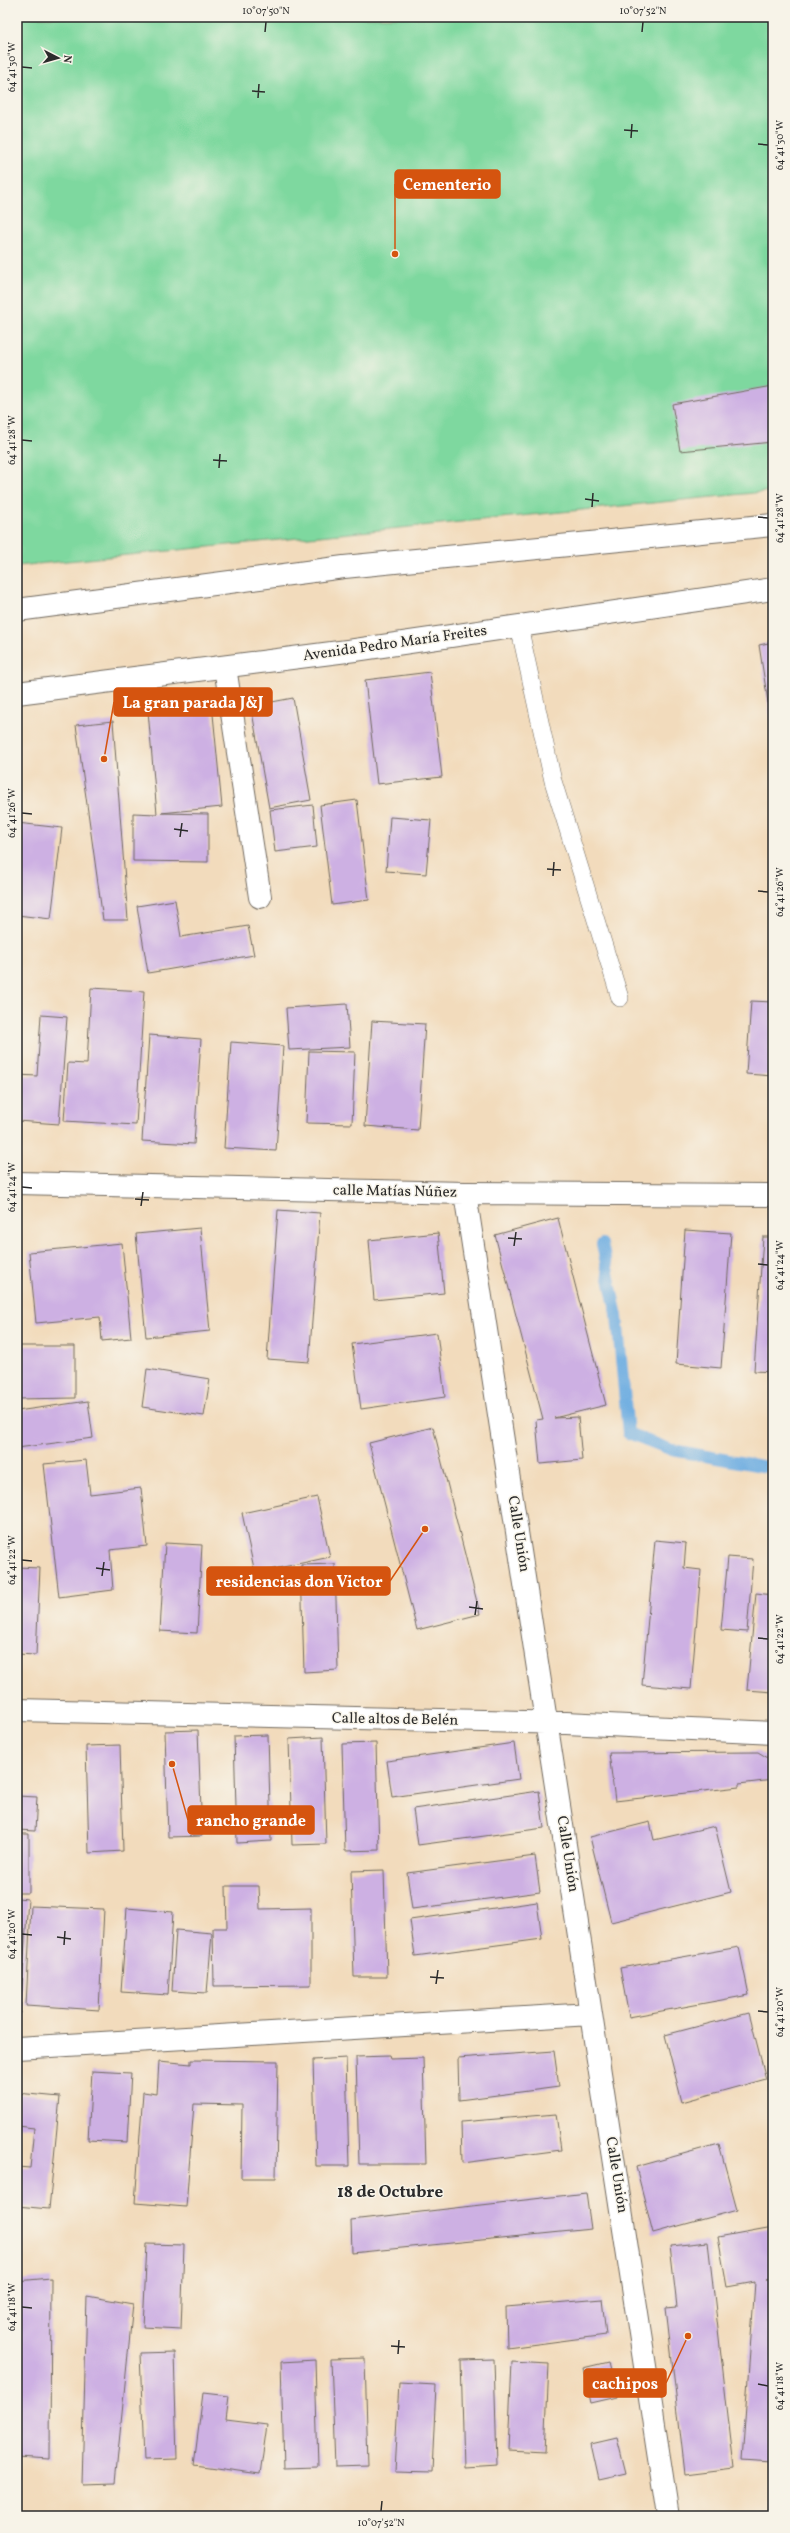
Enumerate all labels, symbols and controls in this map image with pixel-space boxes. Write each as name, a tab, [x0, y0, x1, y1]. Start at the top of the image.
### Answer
text: 10°07'50"N	[242, 4, 290, 18]
text: 10°07'52"N	[620, 4, 667, 18]
north arrow	[38, 38, 78, 78]
text: 64°41'30"W	[5, 42, 19, 92]
text: N	[59, 54, 74, 64]
text: 64°41'30"W	[773, 120, 787, 170]
callout: Cementerio	[395, 170, 500, 198]
text: Cementerio	[403, 175, 491, 197]
text: 64°41'28"W	[5, 415, 19, 465]
text: 64°41'28"W	[773, 493, 787, 543]
street label: Avenida Pedro María Freites	[302, 621, 488, 667]
callout: La gran parada J&J	[114, 688, 272, 716]
text: La gran parada J&J	[122, 693, 264, 715]
text: 64°41'26"W	[5, 788, 19, 838]
text: 64°41'26"W	[773, 867, 787, 917]
text: 64°41'24"W	[5, 1162, 19, 1212]
street label: calle Matías Núñez	[333, 1180, 457, 1204]
text: 64°41'24"W	[773, 1240, 787, 1290]
street label: Calle Unión	[502, 1494, 534, 1574]
text: 64°41'22"W	[5, 1535, 19, 1585]
callout: residencias don Victor	[207, 1567, 390, 1595]
text: residencias don Victor	[215, 1572, 383, 1594]
text: 64°41'22"W	[773, 1614, 787, 1664]
street label: Calle altos de Belén	[332, 1708, 458, 1732]
callout: rancho grande	[188, 1806, 314, 1834]
text: rancho grande	[196, 1811, 306, 1833]
street label: Calle Unión	[551, 1814, 583, 1894]
text: 64°41'20"W	[5, 1909, 19, 1959]
text: 64°41'20"W	[773, 1987, 787, 2037]
street label: Calle Unión	[600, 2135, 632, 2215]
district label: 18 de Octubre	[337, 2181, 443, 2204]
text: 64°41'18"W	[5, 2283, 19, 2331]
text: 64°41'18"W	[773, 2362, 787, 2410]
callout: cachipos	[584, 2369, 666, 2397]
text: cachipos	[592, 2374, 658, 2396]
text: 10°07'52"N	[358, 2516, 405, 2530]

